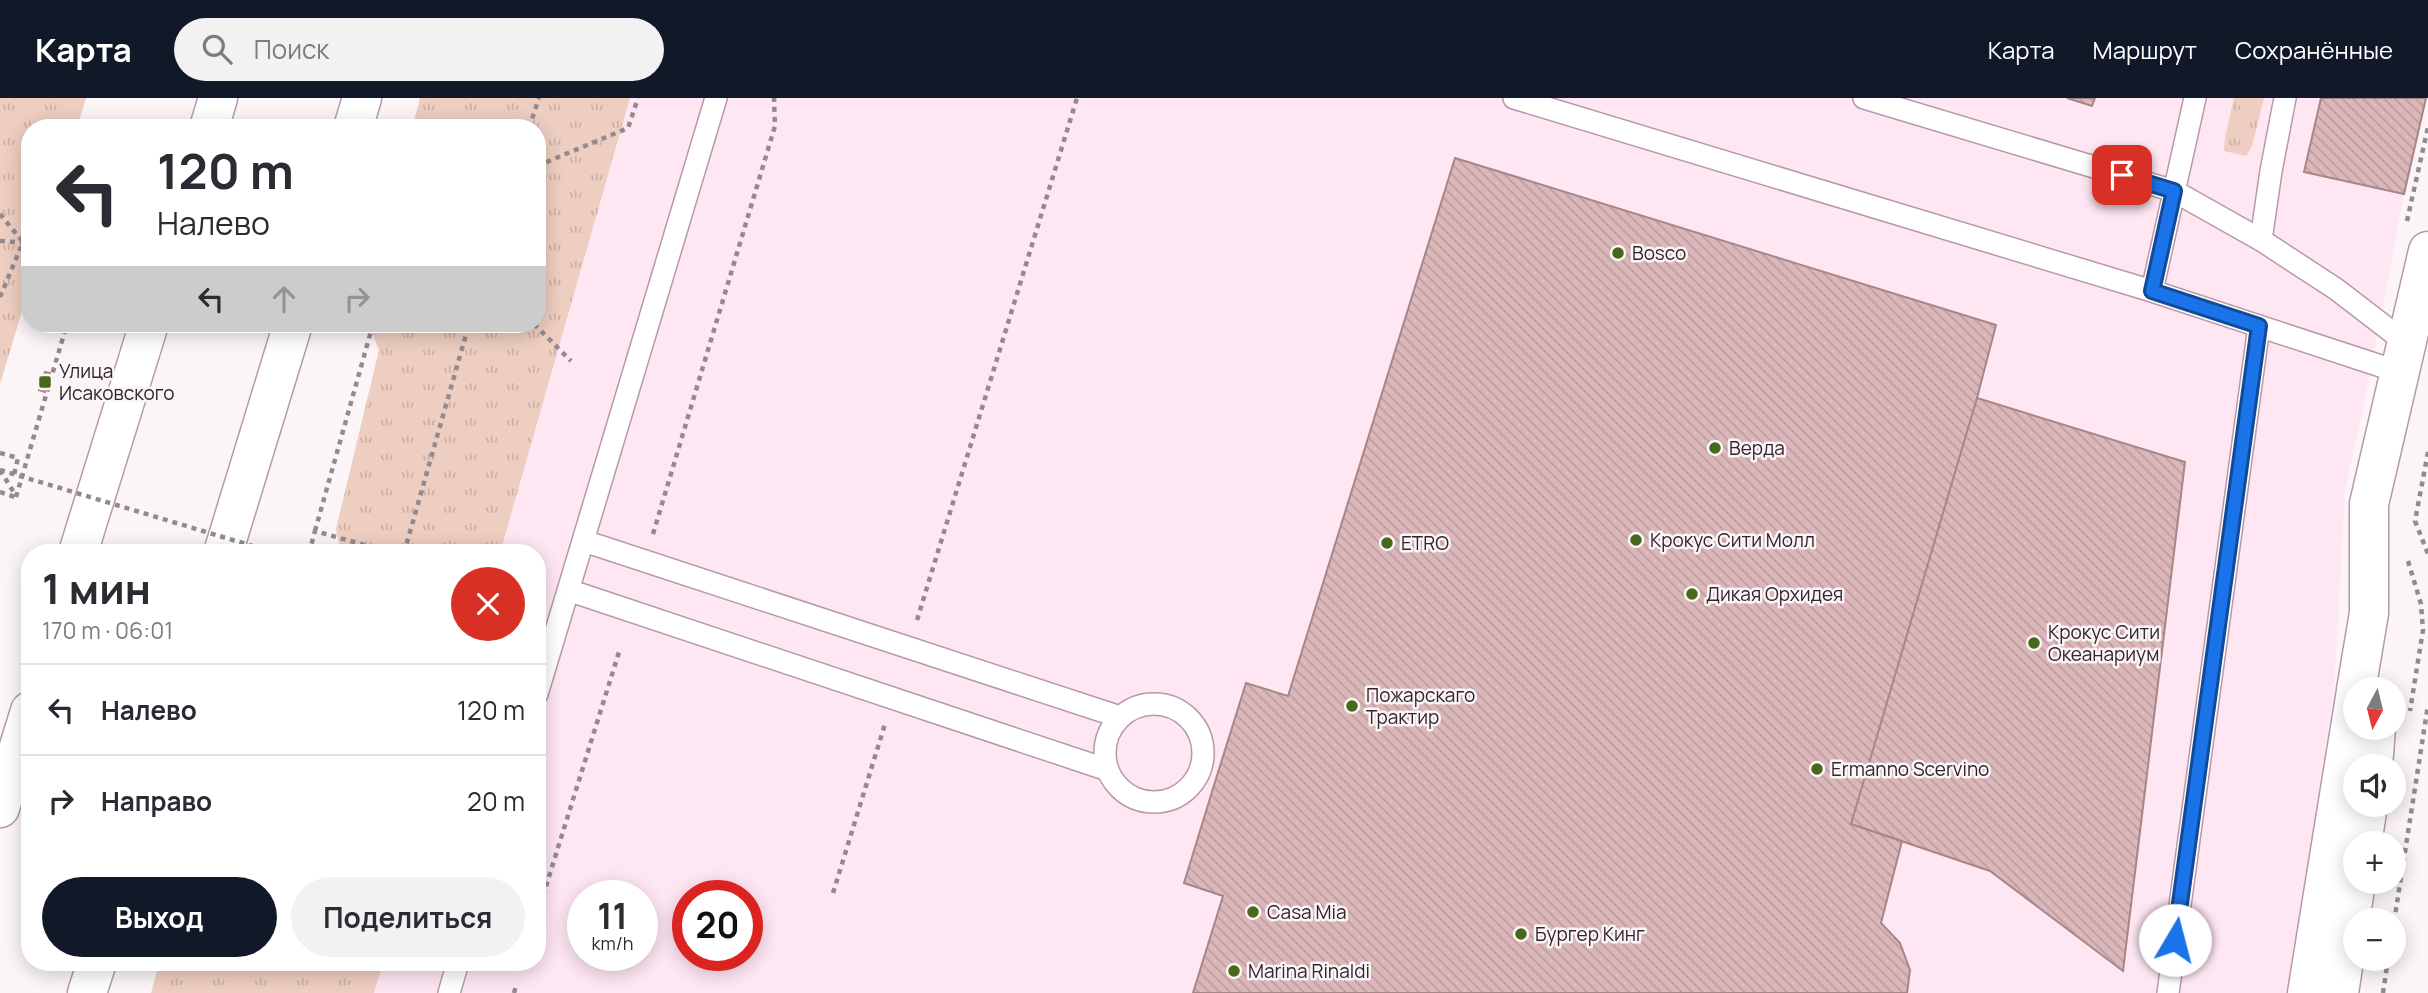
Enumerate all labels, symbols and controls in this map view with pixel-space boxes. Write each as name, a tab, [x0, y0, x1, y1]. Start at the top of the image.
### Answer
search box	[174, 18, 664, 81]
text: Карта	[35, 27, 132, 72]
icon: search	[198, 30, 236, 68]
text: Поиск	[254, 31, 329, 67]
text: Карта	[1988, 33, 2055, 66]
text: Маршрут	[2093, 33, 2197, 66]
text: Сохранённые	[2235, 33, 2393, 66]
text: 120 m	[157, 137, 294, 204]
pin	[2092, 145, 2152, 205]
icon: left	[42, 147, 133, 238]
icon: arrive	[2103, 156, 2141, 194]
text: Налево	[157, 201, 270, 245]
place label: Bosco	[1632, 240, 1686, 266]
marker: Bosco	[1610, 245, 1626, 261]
icon: left	[192, 280, 230, 318]
icon: ahead	[265, 280, 303, 318]
icon: right	[338, 280, 376, 318]
place label: Улица Исаковского	[59, 358, 175, 406]
marker: Улица Исаковского	[37, 374, 53, 390]
place label: Верда	[1729, 435, 1785, 461]
marker: Верда	[1707, 440, 1723, 456]
place label: Крокус Сити Молл	[1650, 527, 1815, 553]
place label: ETRO	[1401, 530, 1449, 556]
marker: Крокус Сити Молл	[1628, 532, 1644, 548]
marker: ETRO	[1379, 535, 1395, 551]
text: 1 мин	[42, 559, 151, 617]
button: close	[451, 567, 525, 641]
place label: Дикая Орхидея	[1706, 581, 1843, 607]
marker: Дикая Орхидея	[1684, 586, 1700, 602]
text: 170 m · 06:01	[42, 614, 173, 646]
place label: Крокус Сити Океанариум	[2048, 619, 2160, 667]
marker: Крокус Сити Океанариум	[2026, 635, 2042, 651]
north arrow	[2343, 677, 2406, 740]
map controls	[2343, 677, 2406, 971]
place label: Пожарскаго Трактир	[1366, 682, 1475, 730]
icon: left	[42, 691, 80, 729]
text: Налево	[101, 692, 197, 728]
text: 120 m	[457, 692, 525, 728]
marker: Пожарскаго Трактир	[1344, 698, 1360, 714]
button: sound	[2343, 754, 2406, 817]
place label: Ermanno Scervino	[1831, 756, 1989, 782]
marker: Ermanno Scervino	[1809, 761, 1825, 777]
icon: right	[42, 782, 80, 820]
text: Направо	[101, 783, 212, 819]
text: 20 m	[467, 783, 525, 819]
button: +	[2343, 831, 2406, 894]
button: Выход	[42, 877, 277, 957]
button: Поделиться	[291, 877, 525, 957]
speed limit sign: 20	[672, 880, 763, 971]
text: 11	[597, 892, 628, 940]
place label: Casa Mia	[1267, 899, 1346, 925]
position arrow	[2138, 903, 2212, 977]
marker: Casa Mia	[1245, 904, 1261, 920]
button: −	[2343, 908, 2406, 971]
place label: Бургер Кинг	[1535, 921, 1645, 947]
marker: Бургер Кинг	[1513, 926, 1529, 942]
text: km/h	[592, 931, 633, 955]
place label: Marina Rinaldi	[1248, 958, 1370, 984]
marker: Marina Rinaldi	[1226, 963, 1242, 979]

